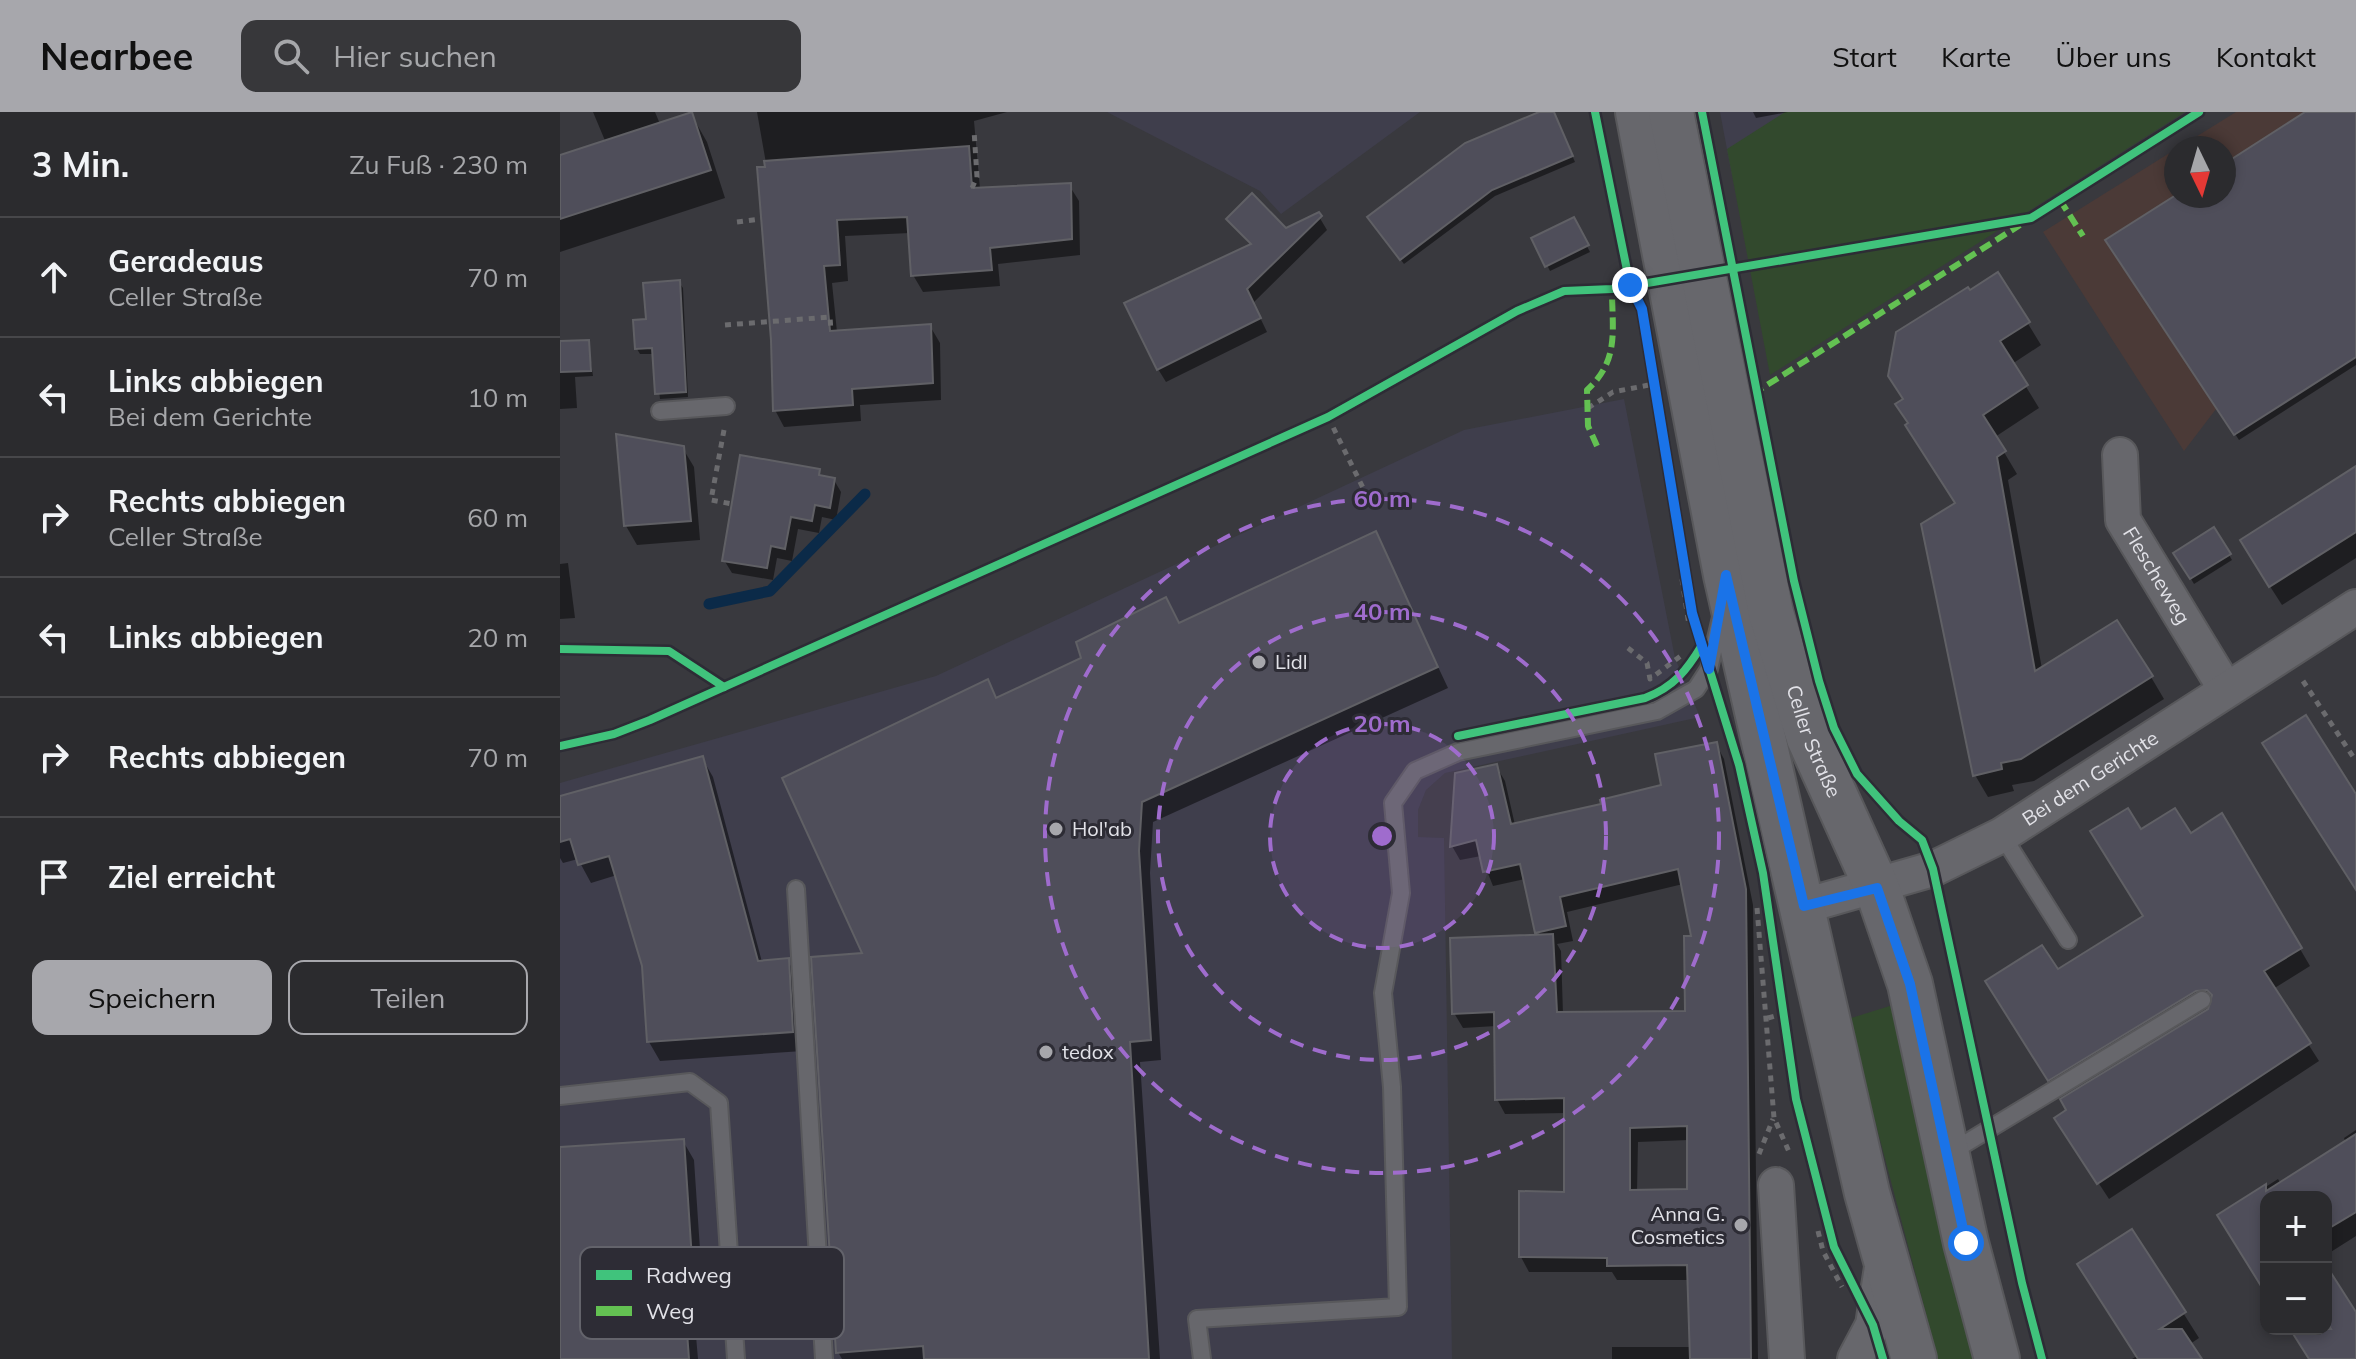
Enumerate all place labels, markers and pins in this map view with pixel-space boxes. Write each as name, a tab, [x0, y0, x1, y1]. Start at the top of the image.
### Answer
place label: Lidl	[1275, 649, 1307, 674]
marker: Lidl	[1250, 653, 1268, 671]
place label: Hol'ab	[1072, 816, 1132, 841]
marker: Hol'ab	[1047, 820, 1065, 838]
centre of rings	[1368, 822, 1396, 850]
place label: tedox	[1062, 1039, 1114, 1064]
marker: tedox	[1037, 1043, 1055, 1061]
place label: Anna G. Cosmetics	[1631, 1201, 1725, 1249]
marker: Anna G. Cosmetics	[1732, 1216, 1750, 1234]

